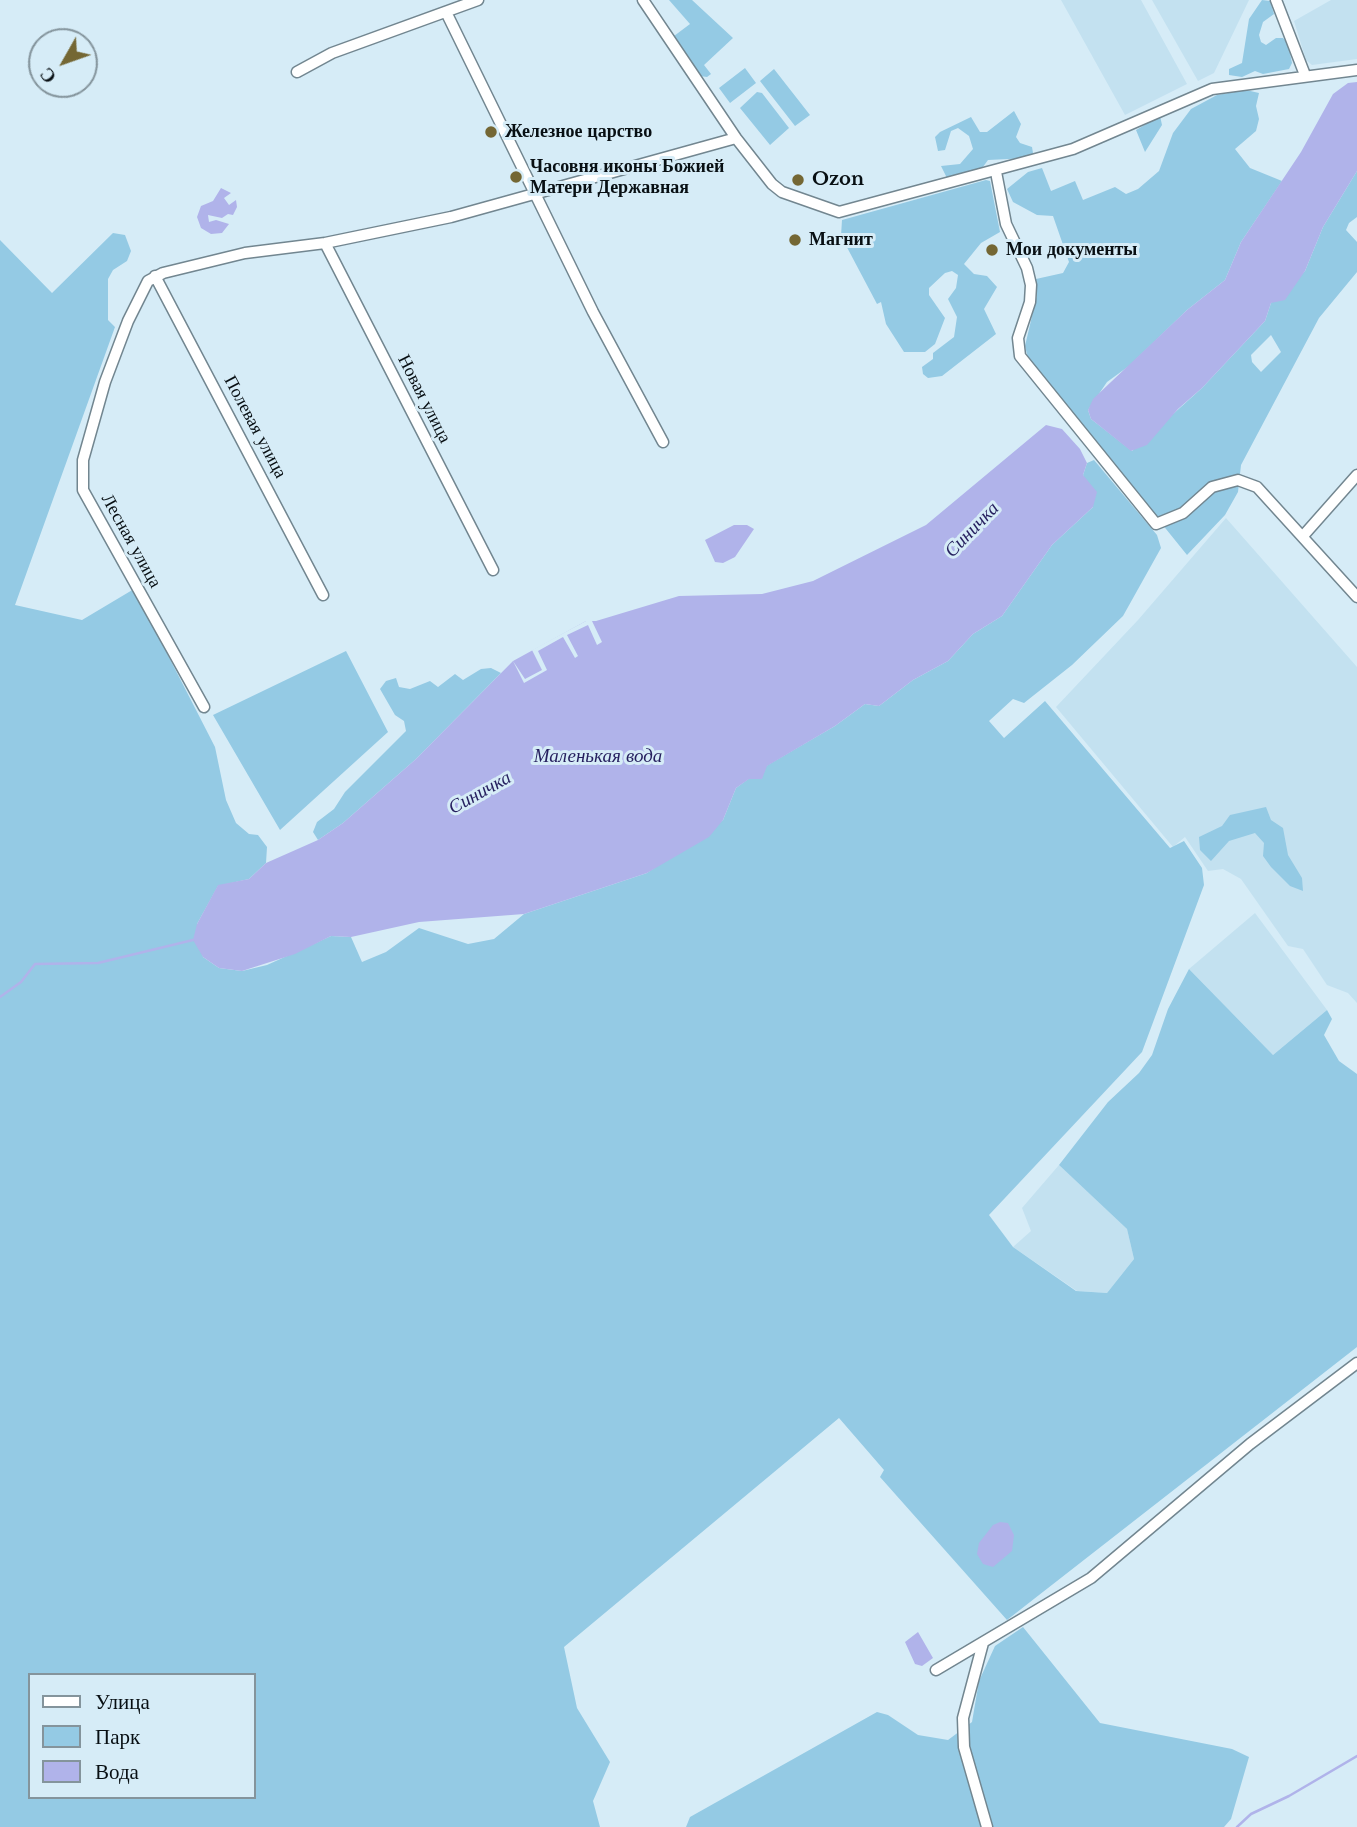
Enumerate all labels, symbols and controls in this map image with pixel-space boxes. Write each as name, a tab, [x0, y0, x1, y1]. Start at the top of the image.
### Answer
north arrow	[28, 28, 98, 98]
text: С	[35, 63, 61, 88]
place label: Железное царство	[505, 121, 652, 143]
marker: Железное царство	[483, 124, 499, 140]
place label: Часовня иконы Божией Матери Державная	[530, 156, 724, 198]
marker: Часовня иконы Божией Матери Державная	[508, 169, 524, 185]
place label: Ozon	[812, 169, 864, 191]
marker: Ozon	[790, 172, 806, 188]
place label: Магнит	[809, 229, 873, 251]
marker: Магнит	[787, 232, 803, 248]
place label: Мои документы	[1006, 239, 1137, 261]
marker: Мои документы	[984, 242, 1000, 258]
street label: Новая улица	[393, 351, 455, 447]
street label: Полевая улица	[219, 372, 291, 482]
street label: Лесная улица	[96, 490, 166, 592]
water label: Синичка	[940, 498, 1004, 562]
water label: Маленькая вода	[534, 746, 662, 768]
water label: Синичка	[445, 767, 515, 819]
legend	[28, 1673, 256, 1799]
text: Улица	[95, 1689, 150, 1715]
text: Парк	[95, 1724, 140, 1750]
text: Вода	[95, 1759, 139, 1785]

